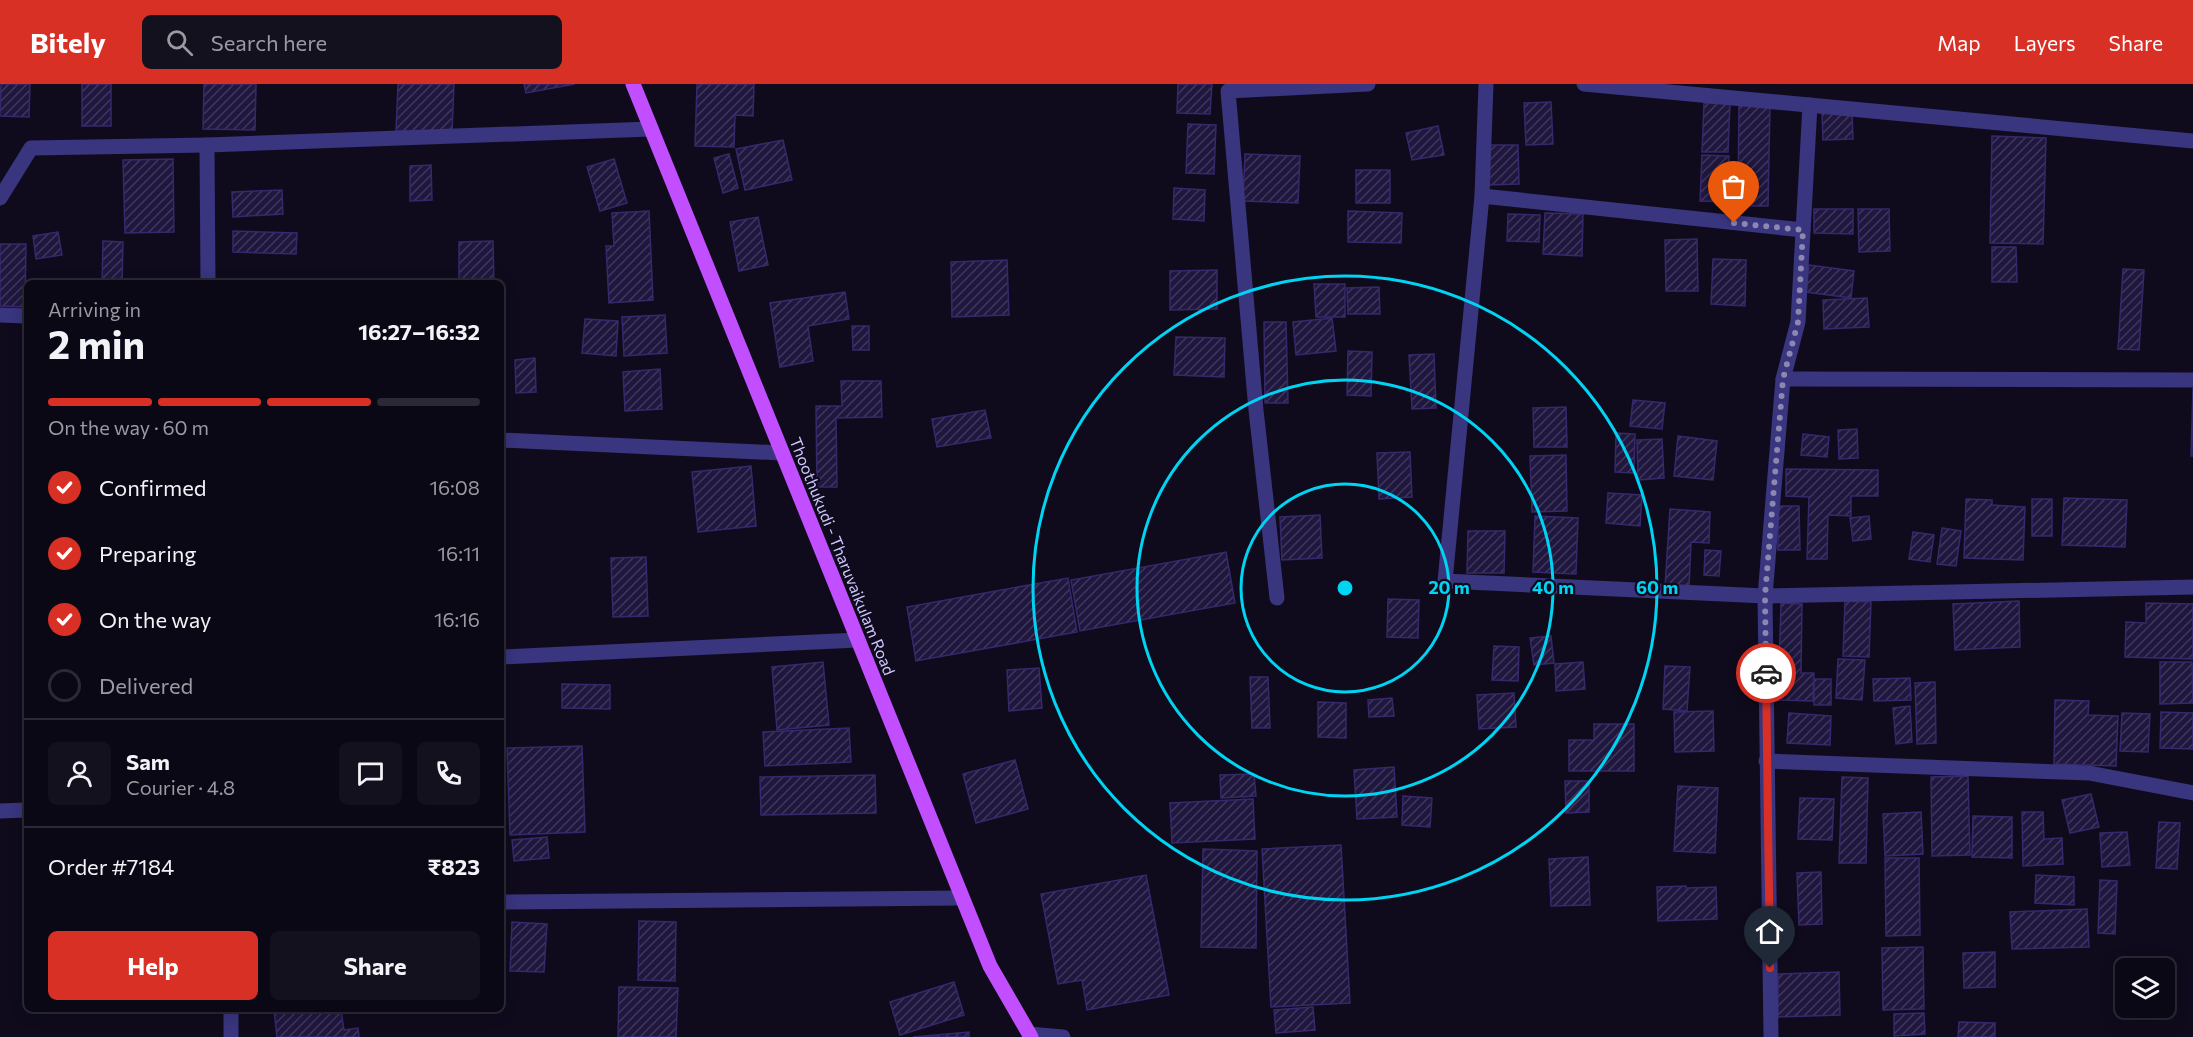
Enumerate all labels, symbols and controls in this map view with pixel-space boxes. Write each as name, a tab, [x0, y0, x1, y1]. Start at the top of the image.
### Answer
search box	[142, 15, 562, 69]
text: Bitely	[30, 25, 106, 59]
icon: search	[163, 26, 196, 59]
text: Search here	[211, 29, 327, 56]
text: Map	[1937, 30, 1981, 55]
text: Layers	[2014, 30, 2076, 55]
text: Share	[2109, 30, 2163, 55]
pin	[1708, 161, 1759, 223]
icon: bag	[1717, 170, 1750, 203]
text: Arriving in	[48, 297, 141, 321]
text: 16:27–16:32	[358, 318, 480, 345]
text: 2 min	[48, 319, 145, 367]
text: On the way · 60 m	[48, 415, 209, 439]
street label: Thoothukudi - Tharuvaikulam Road	[786, 434, 900, 678]
icon: check	[48, 471, 81, 504]
text: Confirmed	[99, 474, 206, 501]
text: 16:08	[429, 475, 480, 499]
icon: check	[48, 537, 81, 570]
text: Preparing	[99, 540, 196, 567]
text: 16:11	[437, 541, 480, 565]
text: 20 m	[1428, 576, 1470, 598]
text: 40 m	[1532, 576, 1574, 598]
text: 60 m	[1636, 576, 1678, 598]
centre of rings	[1335, 578, 1355, 598]
icon: check	[48, 603, 81, 636]
text: On the way	[99, 606, 211, 633]
text: 16:16	[434, 607, 480, 631]
courier	[1736, 643, 1796, 703]
icon: car	[1750, 657, 1783, 690]
text: Delivered	[99, 672, 193, 699]
button: person	[48, 742, 111, 805]
button: chat	[339, 742, 402, 805]
button: phone	[417, 742, 480, 805]
text: Sam	[126, 748, 170, 775]
text: Courier · 4.8	[126, 775, 235, 799]
text: Order #7184	[48, 853, 174, 880]
text: ₹823	[428, 853, 480, 880]
pin	[1744, 906, 1795, 968]
icon: home	[1753, 915, 1786, 948]
button: Help	[48, 931, 258, 1000]
button: Share	[270, 931, 480, 1000]
map controls	[2115, 958, 2175, 1018]
button: layers	[2115, 958, 2175, 1018]

